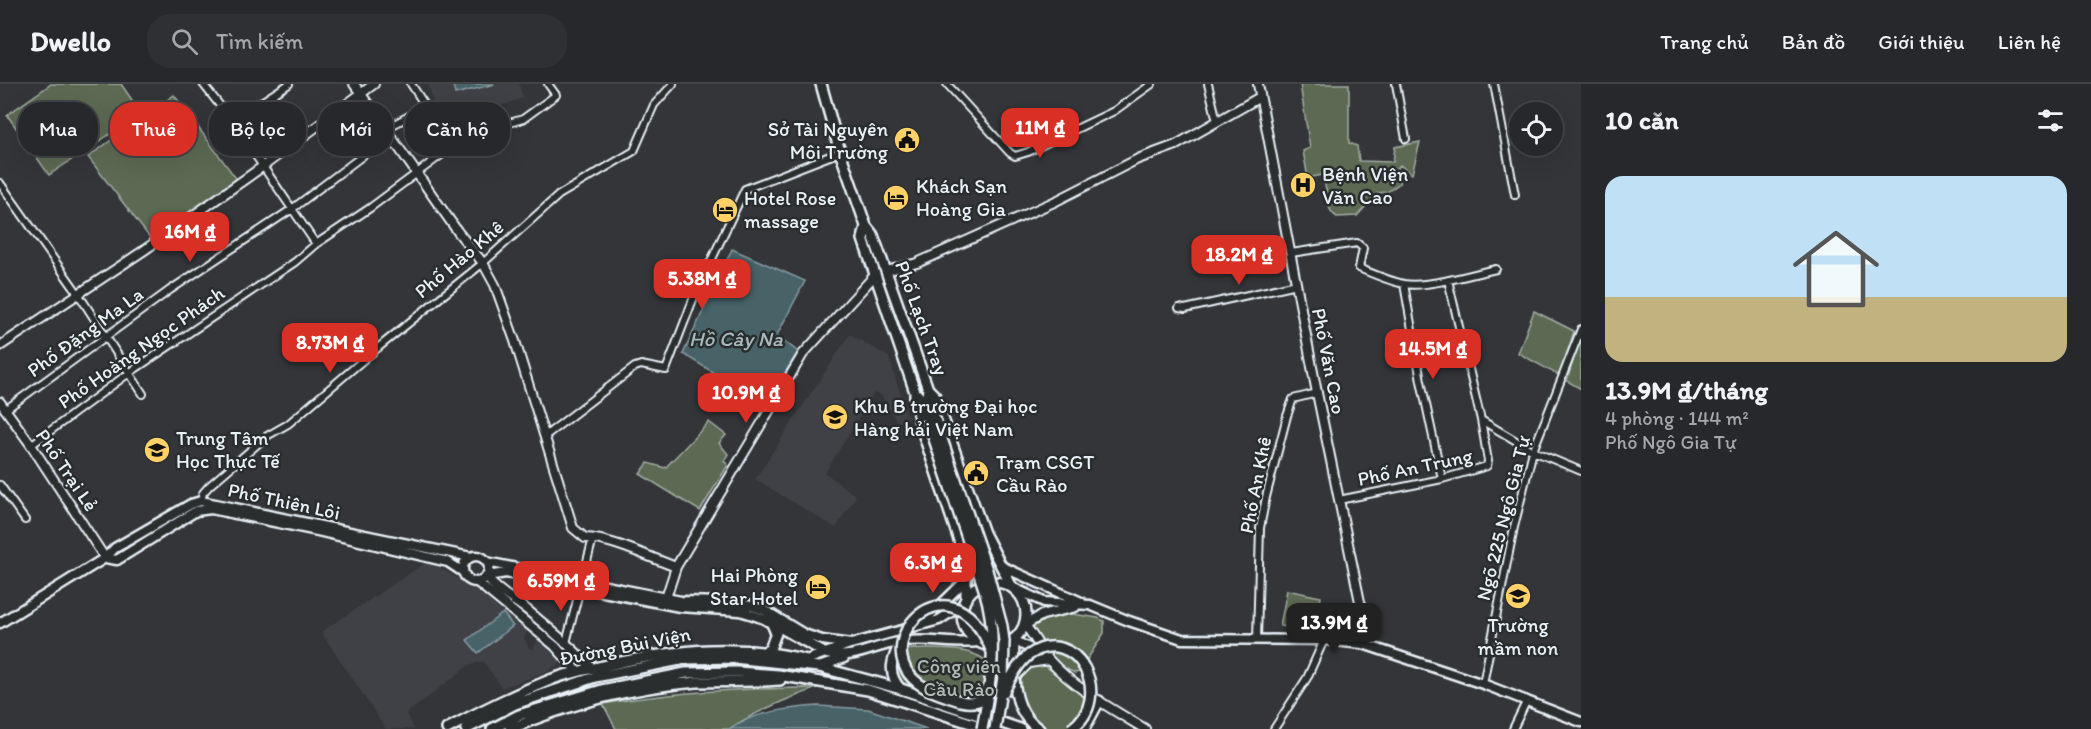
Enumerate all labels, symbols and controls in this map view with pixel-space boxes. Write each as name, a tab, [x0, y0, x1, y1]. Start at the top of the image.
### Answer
search box	[147, 14, 567, 68]
text: Dwello	[30, 24, 111, 58]
icon: search	[168, 25, 201, 58]
text: Tìm kiếm	[216, 28, 303, 55]
text: Trang chủ	[1660, 29, 1749, 54]
text: Bản đồ	[1782, 29, 1845, 54]
text: Giới thiệu	[1878, 29, 1965, 54]
text: Liên hệ	[1998, 29, 2061, 54]
chip: Mua	[18, 102, 98, 156]
chip: Thuê	[110, 102, 197, 156]
chip: Bộ lọc	[209, 102, 306, 156]
chip: Mới	[318, 102, 393, 156]
chip: Căn hộ	[405, 102, 510, 156]
map controls	[1509, 102, 1563, 156]
button: locate	[1509, 102, 1563, 156]
text: 10 căn	[1605, 104, 1679, 136]
icon: filters	[2034, 104, 2067, 137]
pin: 11M ₫	[998, 108, 1082, 159]
text: 11M ₫	[1015, 115, 1065, 139]
place label: Sở Tài Nguyên Môi Trường	[768, 117, 889, 164]
public building icon: Sở Tài Nguyên Môi Trường	[892, 125, 922, 155]
place label: Bệnh Viện Văn Cao	[1322, 162, 1408, 209]
hospital icon: Bệnh Viện Văn Cao	[1288, 170, 1318, 200]
place label: Khách Sạn Hoàng Gia	[916, 174, 1007, 221]
hotel icon: Khách Sạn Hoàng Gia	[881, 183, 911, 213]
place label: Hotel Rose massage	[744, 186, 836, 233]
hotel icon: Hotel Rose massage	[710, 195, 740, 225]
pin: 16M ₫	[148, 212, 232, 263]
street label: Phố Hào Khê	[410, 215, 508, 303]
icon: home	[1782, 215, 1890, 323]
text: 16M ₫	[164, 219, 216, 243]
pin: 18.2M ₫	[1184, 235, 1294, 286]
text: 18.2M ₫	[1205, 242, 1273, 266]
street label: Phố Lạch Tray	[890, 257, 954, 379]
pin: 5.38M ₫	[647, 259, 757, 310]
text: 5.38M ₫	[668, 266, 736, 290]
street label: Phố Hoàng Ngọc Phách	[53, 280, 229, 414]
street label: Phố Đặng Ma La	[22, 282, 148, 382]
street label: Phố Văn Cao	[1307, 306, 1351, 416]
pin: 8.73M ₫	[275, 323, 385, 374]
water label: Hồ Cây Na	[689, 326, 783, 351]
pin: 14.5M ₫	[1378, 329, 1488, 380]
text: 8.73M ₫	[296, 330, 364, 354]
text: 14.5M ₫	[1399, 336, 1467, 360]
pin: 10.9M ₫	[691, 373, 801, 424]
text: 13.9M ₫/tháng	[1605, 374, 1768, 406]
text: 10.9M ₫	[712, 380, 780, 404]
place label: Khu B trường Đại học Hàng hải Việt Nam	[854, 394, 1037, 441]
school or university icon: Khu B trường Đại học Hàng hải Việt Nam	[820, 402, 850, 432]
text: 4 phòng · 144 m²	[1605, 406, 1749, 430]
street label: Phố Trại Lẻ	[31, 424, 103, 516]
place label: Trung Tâm Học Thực Tế	[176, 426, 280, 473]
text: Phố Ngô Gia Tự	[1605, 430, 1737, 454]
street label: Ngõ 225 Ngô Gia Tự	[1471, 433, 1535, 603]
school or university icon: Trung Tâm Học Thực Tế	[142, 435, 172, 465]
street label: Phố An Khê	[1234, 435, 1276, 535]
street label: Phố An Trung	[1355, 443, 1475, 491]
place label: Trạm CSGT Cầu Rào	[996, 450, 1095, 497]
public building icon: Trạm CSGT Cầu Rào	[961, 458, 991, 488]
street label: Phố Thiên Lôi	[226, 477, 342, 525]
pin: 6.3M ₫	[884, 543, 982, 594]
text: 6.3M ₫	[904, 550, 962, 574]
pin: 6.59M ₫	[506, 561, 616, 612]
place label: Hai Phòng Star Hotel	[710, 563, 799, 610]
text: 6.59M ₫	[527, 568, 595, 592]
hotel icon: Hai Phòng Star Hotel	[803, 572, 833, 602]
school or university icon: Trường mầm non	[1503, 581, 1533, 611]
pin: 13.9M ₫	[1279, 603, 1389, 654]
text: 13.9M ₫	[1300, 610, 1368, 634]
place label: Trường mầm non	[1478, 613, 1558, 660]
street label: Đường Bùi Viện	[557, 622, 693, 670]
park label: Công viên Cầu Rào	[917, 654, 1001, 701]

